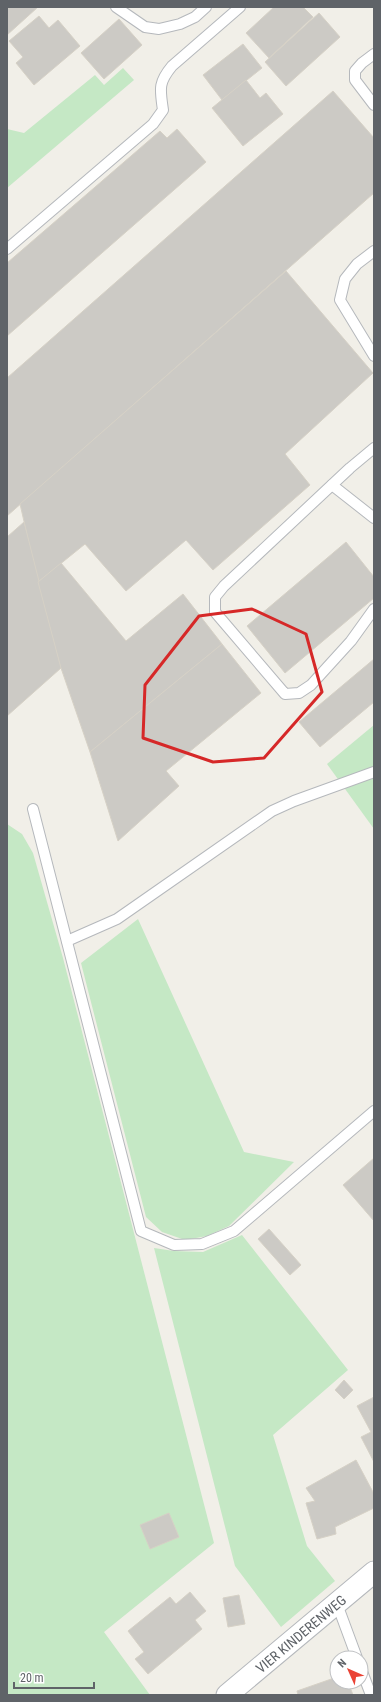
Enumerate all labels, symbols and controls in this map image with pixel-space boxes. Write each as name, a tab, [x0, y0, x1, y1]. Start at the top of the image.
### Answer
street label: VIER KINDERENWEG	[252, 1591, 350, 1677]
north arrow	[329, 1650, 369, 1690]
scale bar	[14, 1664, 94, 1690]
text: 20 m	[20, 1671, 44, 1685]

